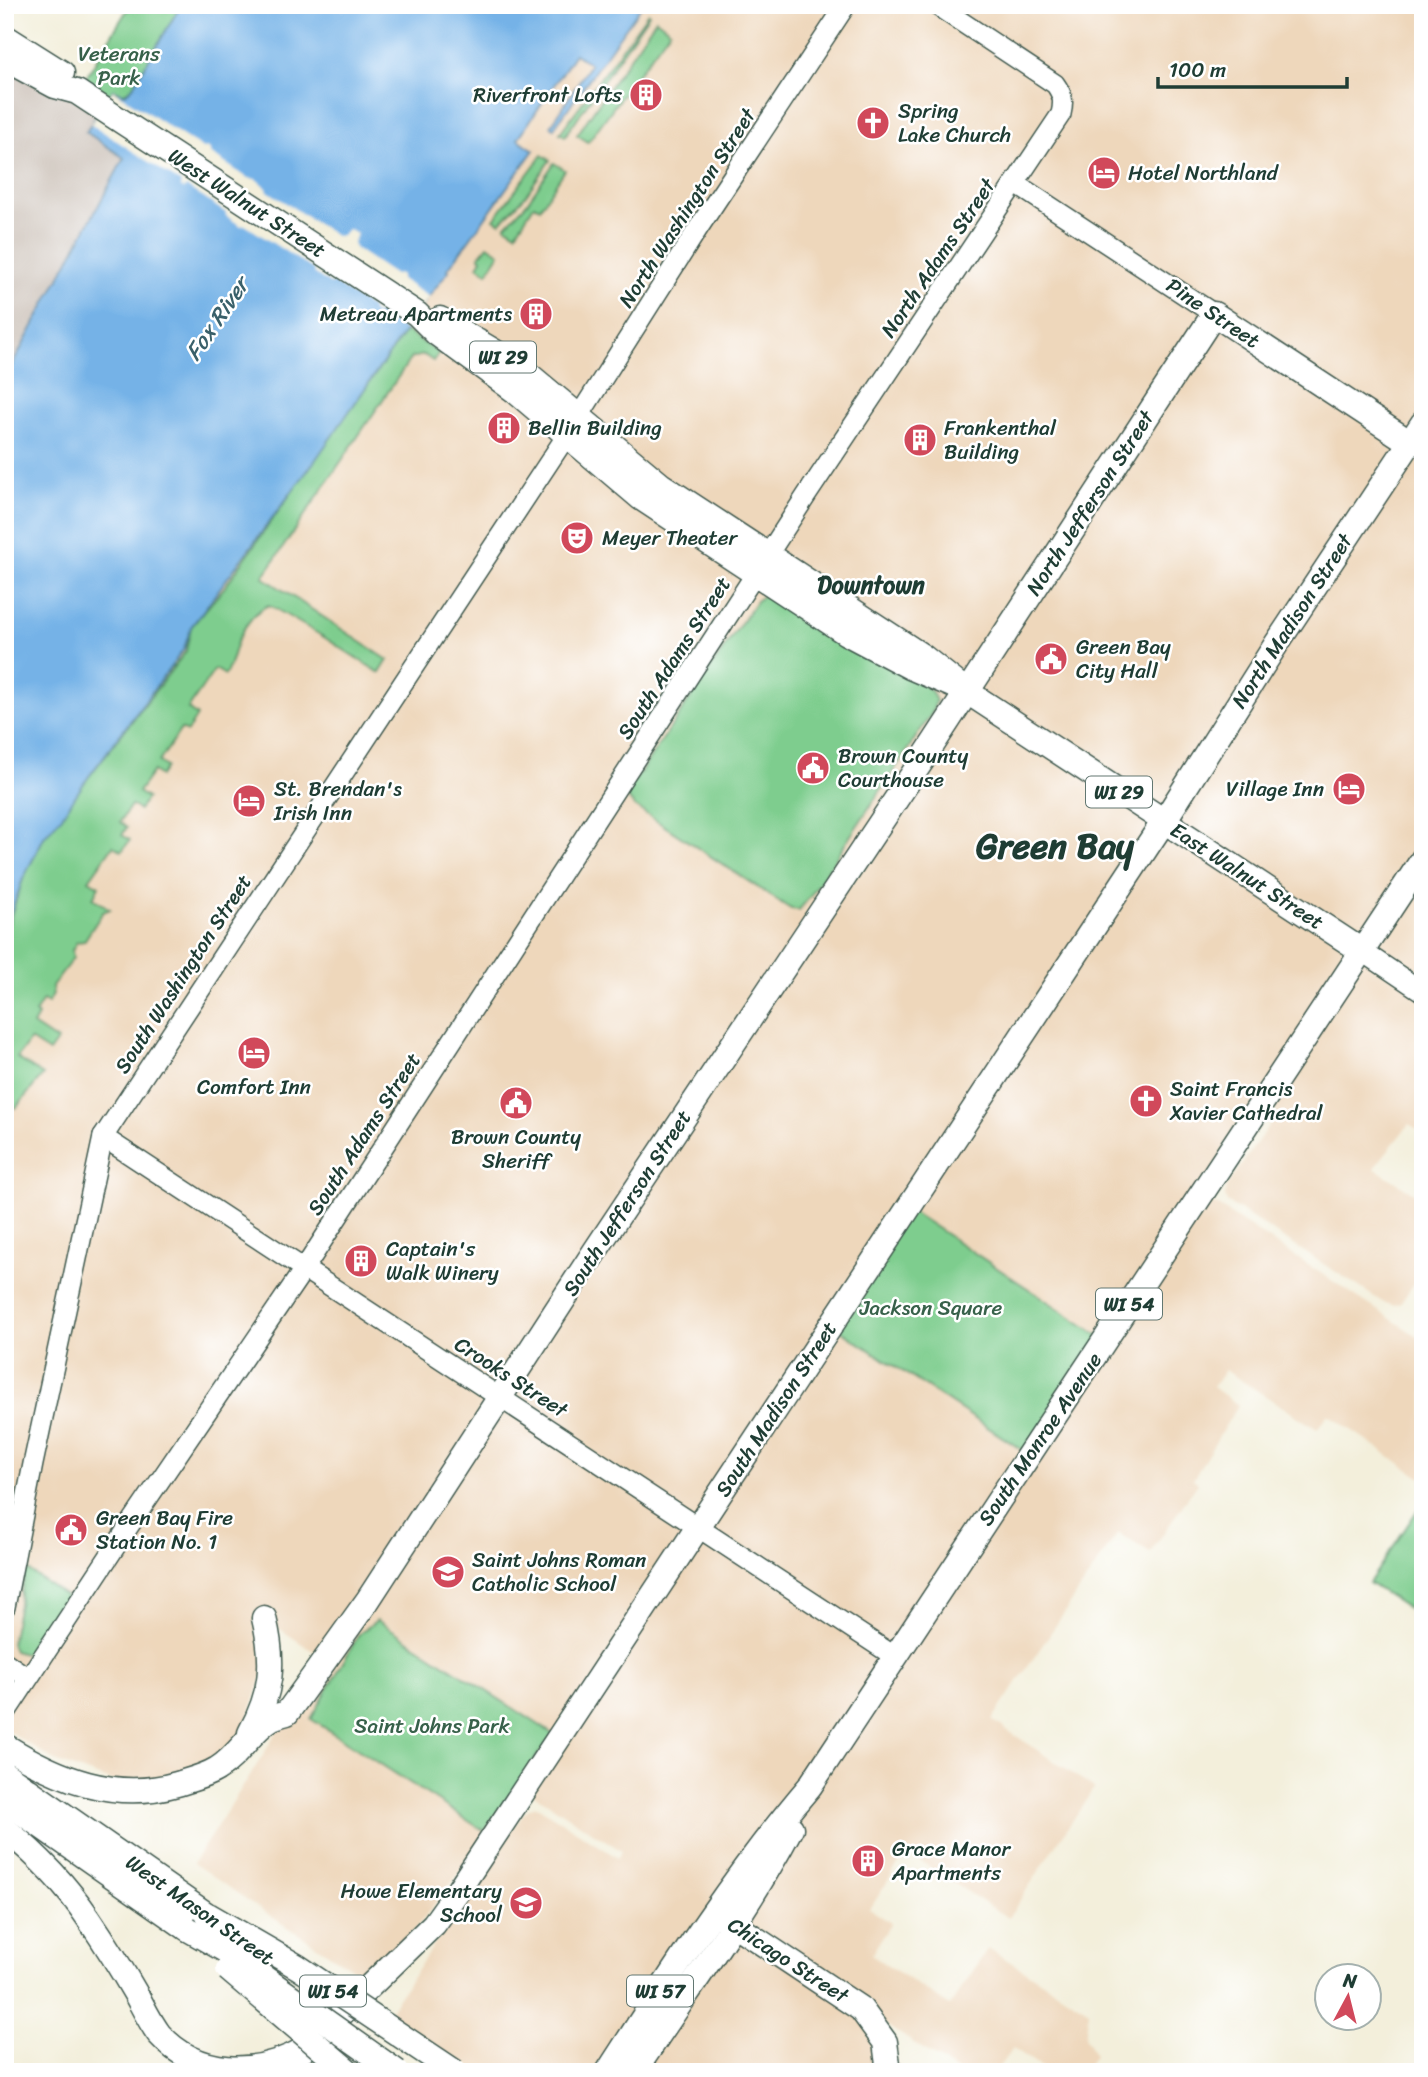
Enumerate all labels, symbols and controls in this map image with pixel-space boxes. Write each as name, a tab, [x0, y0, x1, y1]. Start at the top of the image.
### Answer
park label: Veterans Park	[78, 35, 160, 97]
scale bar	[1158, 46, 1348, 90]
text: 100 m	[1169, 51, 1226, 89]
place label: Riverfront Lofts	[473, 76, 622, 114]
building icon: Riverfront Lofts	[627, 76, 665, 114]
place label: Spring Lake Church	[898, 92, 1011, 154]
street label: North Washington Street	[608, 99, 767, 316]
church icon: Spring Lake Church	[854, 104, 892, 142]
street label: West Walnut Street	[160, 137, 334, 269]
hotel icon: Hotel Northland	[1085, 154, 1123, 192]
place label: Hotel Northland	[1128, 154, 1280, 192]
street label: North Adams Street	[870, 169, 1007, 346]
water label: Fox River	[174, 266, 262, 369]
street label: Pine Street	[1158, 267, 1268, 359]
place label: Metreau Apartments	[320, 295, 512, 333]
building icon: Metreau Apartments	[517, 295, 555, 333]
road number: WI 29	[470, 342, 536, 372]
street label: North Jefferson Street	[1016, 401, 1165, 604]
building icon: Bellin Building	[485, 409, 523, 447]
place label: Bellin Building	[528, 409, 662, 447]
place label: Frankenthal Building	[944, 409, 1057, 471]
building icon: Frankenthal Building	[901, 421, 939, 459]
theatre icon: Meyer Theater	[558, 519, 596, 557]
place label: Meyer Theater	[602, 519, 738, 557]
street label: North Madison Street	[1221, 525, 1364, 716]
district label: Downtown	[817, 564, 925, 606]
street label: South Adams Street	[607, 569, 741, 747]
place label: Green Bay City Hall	[1076, 628, 1171, 690]
public building icon: Green Bay City Hall	[1032, 640, 1070, 678]
place label: Brown County Courthouse	[838, 737, 968, 799]
public building icon: Brown County Courthouse	[794, 749, 832, 787]
place label: St. Brendan's Irish Inn	[273, 770, 402, 832]
place label: Village Inn	[1226, 770, 1324, 808]
hotel icon: Village Inn	[1330, 770, 1368, 808]
road number: WI 29	[1086, 776, 1152, 807]
hotel icon: St. Brendan's Irish Inn	[230, 782, 268, 820]
street label: East Walnut Street	[1162, 812, 1332, 940]
district label: Green Bay	[976, 815, 1135, 877]
street label: South Washington Street	[104, 866, 262, 1082]
hotel icon: Comfort Inn	[235, 1034, 273, 1072]
street label: South Adams Street	[297, 1045, 431, 1223]
place label: Comfort Inn	[197, 1068, 311, 1106]
place label: Saint Francis Xavier Cathedral	[1169, 1070, 1324, 1132]
church icon: Saint Francis Xavier Cathedral	[1127, 1082, 1165, 1120]
public building icon: Brown County Sheriff	[497, 1084, 535, 1122]
street label: South Jefferson Street	[552, 1102, 702, 1304]
place label: Brown County Sheriff	[451, 1118, 581, 1180]
place label: Captain's Walk Winery	[386, 1230, 499, 1292]
building icon: Captain's Walk Winery	[342, 1242, 380, 1280]
road number: WI 54	[1096, 1288, 1162, 1320]
park label: Jackson Square	[859, 1289, 1003, 1327]
street label: South Madison Street	[705, 1313, 847, 1505]
street label: Crooks Street	[446, 1326, 577, 1429]
street label: South Monroe Avenue	[967, 1344, 1113, 1534]
place label: Green Bay Fire Station No. 1	[96, 1499, 233, 1561]
public building icon: Green Bay Fire Station No. 1	[52, 1511, 90, 1549]
place label: Saint Johns Roman Catholic School	[472, 1541, 646, 1603]
school or university icon: Saint Johns Roman Catholic School	[429, 1553, 467, 1591]
park label: Saint Johns Park	[354, 1707, 511, 1745]
place label: Grace Manor Apartments	[891, 1830, 1012, 1892]
building icon: Grace Manor Apartments	[849, 1842, 887, 1880]
street label: West Mason Street	[117, 1844, 283, 1976]
place label: Howe Elementary School	[340, 1872, 503, 1934]
school or university icon: Howe Elementary School	[507, 1884, 545, 1922]
street label: Chicago Street	[720, 1906, 858, 2014]
north arrow	[1312, 1962, 1382, 2032]
text: N	[1340, 1963, 1359, 1998]
road number: WI 54	[300, 1976, 366, 2007]
road number: WI 57	[627, 1976, 693, 2007]

